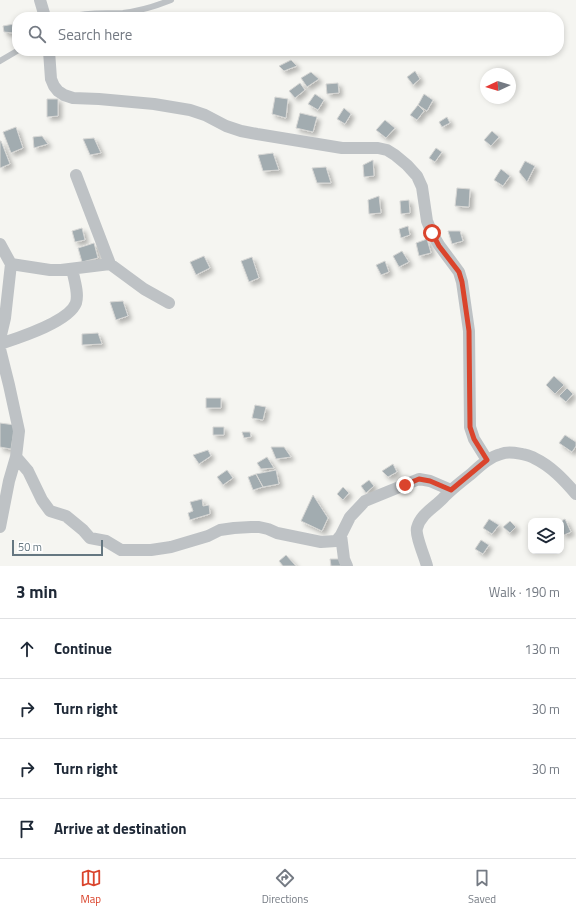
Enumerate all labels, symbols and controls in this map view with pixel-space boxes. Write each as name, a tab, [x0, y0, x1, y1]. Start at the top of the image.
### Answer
search box	[12, 12, 564, 56]
icon: search	[26, 23, 48, 45]
text: Search here	[58, 23, 132, 46]
north arrow	[480, 68, 516, 104]
route start	[423, 224, 441, 242]
route end	[396, 476, 414, 494]
map controls	[528, 518, 564, 554]
button: layers	[528, 518, 564, 554]
scale bar	[12, 538, 103, 557]
text: 50 m	[18, 539, 42, 555]
text: 3 min	[16, 579, 57, 605]
text: Walk · 190 m	[489, 582, 560, 602]
text: Continue	[54, 637, 112, 660]
icon: ahead	[16, 638, 38, 660]
text: 130 m	[524, 639, 560, 659]
text: Turn right	[54, 697, 118, 720]
icon: right	[16, 698, 38, 720]
text: 30 m	[532, 699, 560, 719]
text: Turn right	[54, 757, 118, 780]
icon: right	[16, 758, 38, 780]
text: 30 m	[532, 759, 560, 779]
text: Arrive at destination	[54, 817, 187, 840]
icon: arrive	[16, 818, 38, 840]
tab: Map	[80, 867, 102, 907]
tab: Directions	[262, 867, 308, 907]
tab: Saved	[468, 867, 496, 907]

